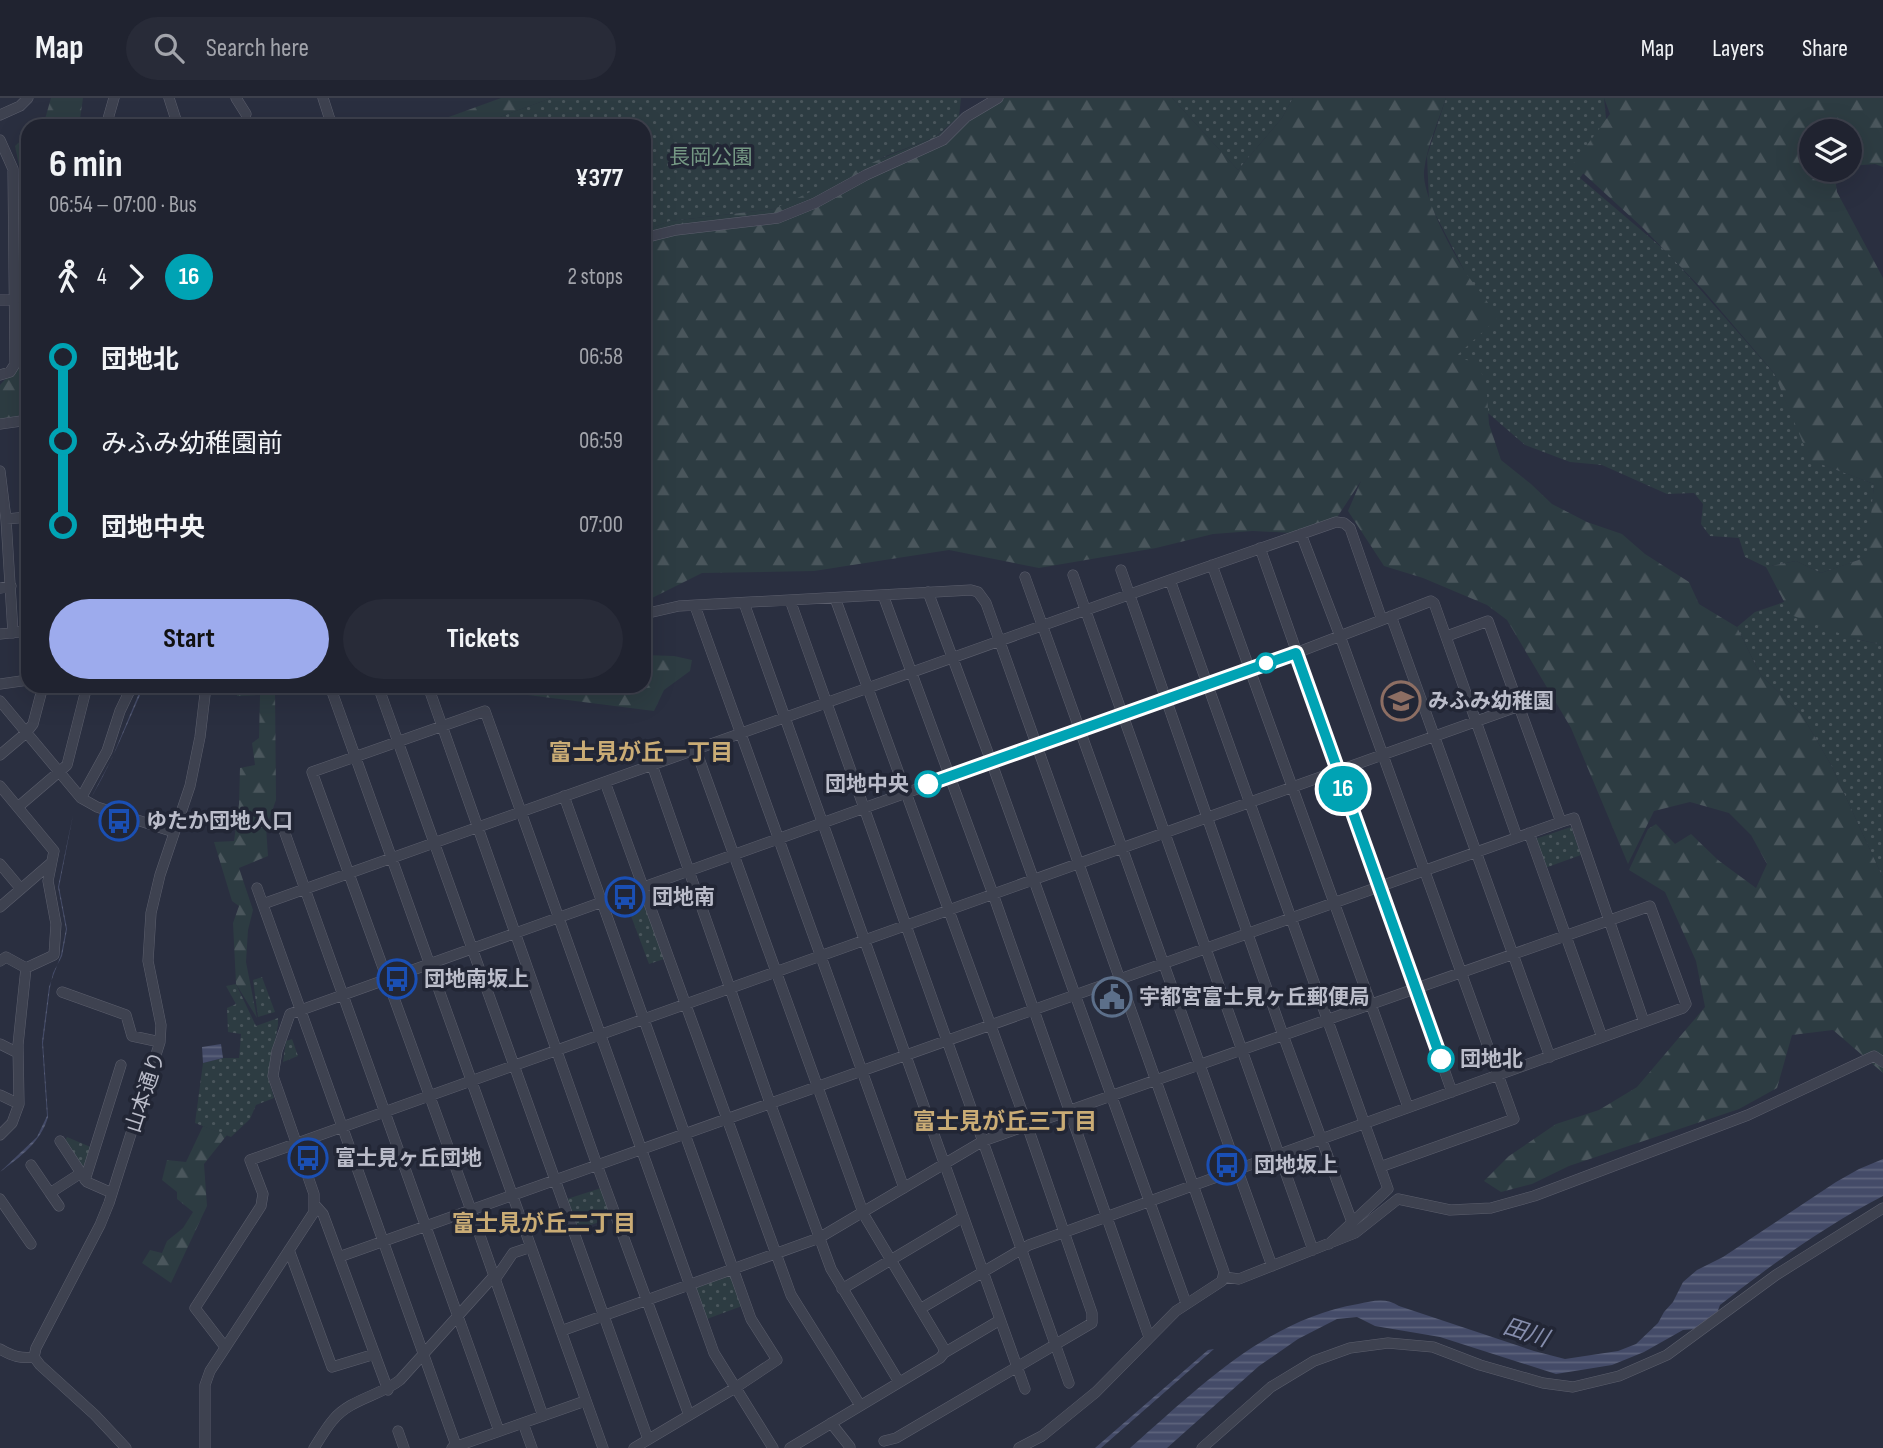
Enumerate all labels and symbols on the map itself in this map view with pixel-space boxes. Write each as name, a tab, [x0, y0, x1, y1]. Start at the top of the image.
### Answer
park label: 長岡公園	[669, 145, 753, 170]
unlabelled marker	[1256, 653, 1276, 673]
school or university icon: みふみ幼稚園	[1380, 680, 1422, 722]
place label: みふみ幼稚園	[1428, 689, 1554, 714]
district label: 富士見が丘一丁目	[549, 739, 733, 767]
line badge: 16	[1312, 766, 1374, 812]
marker: 団地中央	[915, 771, 941, 797]
place label: 団地中央	[825, 772, 909, 797]
bus stop icon: ゆたか団地入口	[98, 800, 140, 842]
place label: ゆたか団地入口	[146, 809, 293, 834]
bus stop icon: 団地南	[604, 876, 646, 918]
place label: 団地南	[652, 885, 715, 910]
bus stop icon: 団地南坂上	[376, 958, 418, 1000]
place label: 団地南坂上	[424, 967, 529, 992]
public building icon: 宇都宮富士見ヶ丘郵便局	[1091, 976, 1133, 1018]
place label: 宇都宮富士見ヶ丘郵便局	[1139, 985, 1370, 1010]
marker: 団地北	[1428, 1046, 1454, 1072]
place label: 団地北	[1460, 1047, 1523, 1072]
street label: 山本通り	[121, 1048, 170, 1136]
district label: 富士見が丘三丁目	[913, 1108, 1097, 1136]
bus stop icon: 富士見ヶ丘団地	[287, 1137, 329, 1179]
bus stop icon: 団地坂上	[1206, 1144, 1248, 1186]
place label: 富士見ヶ丘団地	[335, 1146, 482, 1171]
place label: 団地坂上	[1254, 1153, 1338, 1178]
district label: 富士見が丘二丁目	[452, 1210, 636, 1238]
water label: 田川	[1499, 1313, 1555, 1354]

